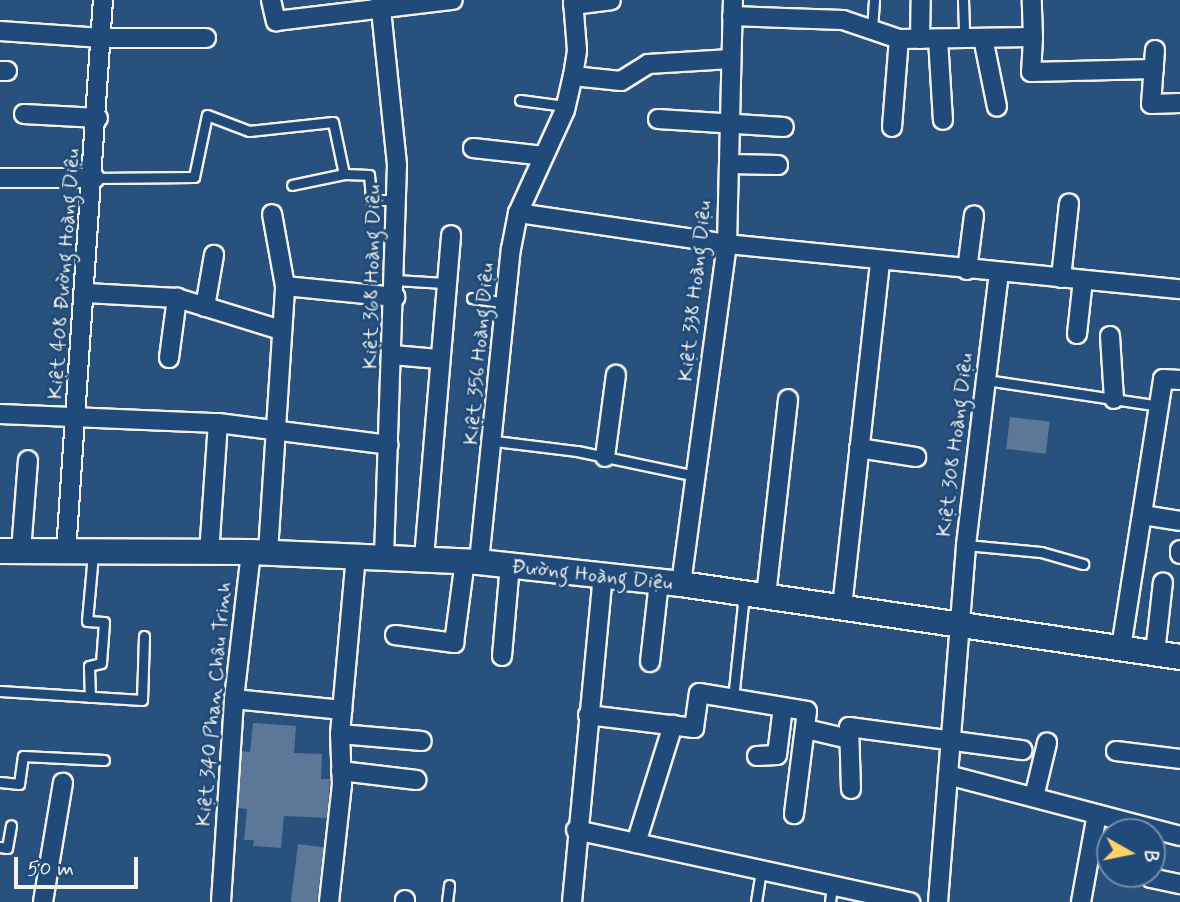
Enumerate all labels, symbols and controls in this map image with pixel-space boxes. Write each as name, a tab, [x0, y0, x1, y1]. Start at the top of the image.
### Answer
street label: Kiệt 408 Đường Hoàng Diệu	[43, 148, 85, 400]
street label: Kiệt 368 Hoàng Diệu	[358, 185, 386, 369]
street label: Kiệt 338 Hoàng Diệu	[673, 200, 717, 382]
street label: Kiệt 356 Hoàng Diệu	[459, 262, 499, 446]
street label: Kiệt 308 Hoàng Diệu	[931, 352, 979, 538]
street label: Đường Hoàng Diệu	[511, 554, 673, 596]
street label: Kiệt 340 Phan Châu Trinh	[191, 581, 237, 827]
north arrow	[1096, 818, 1166, 888]
scale bar	[18, 842, 142, 886]
text: B	[1137, 848, 1164, 864]
text: 50 m	[27, 855, 74, 883]

